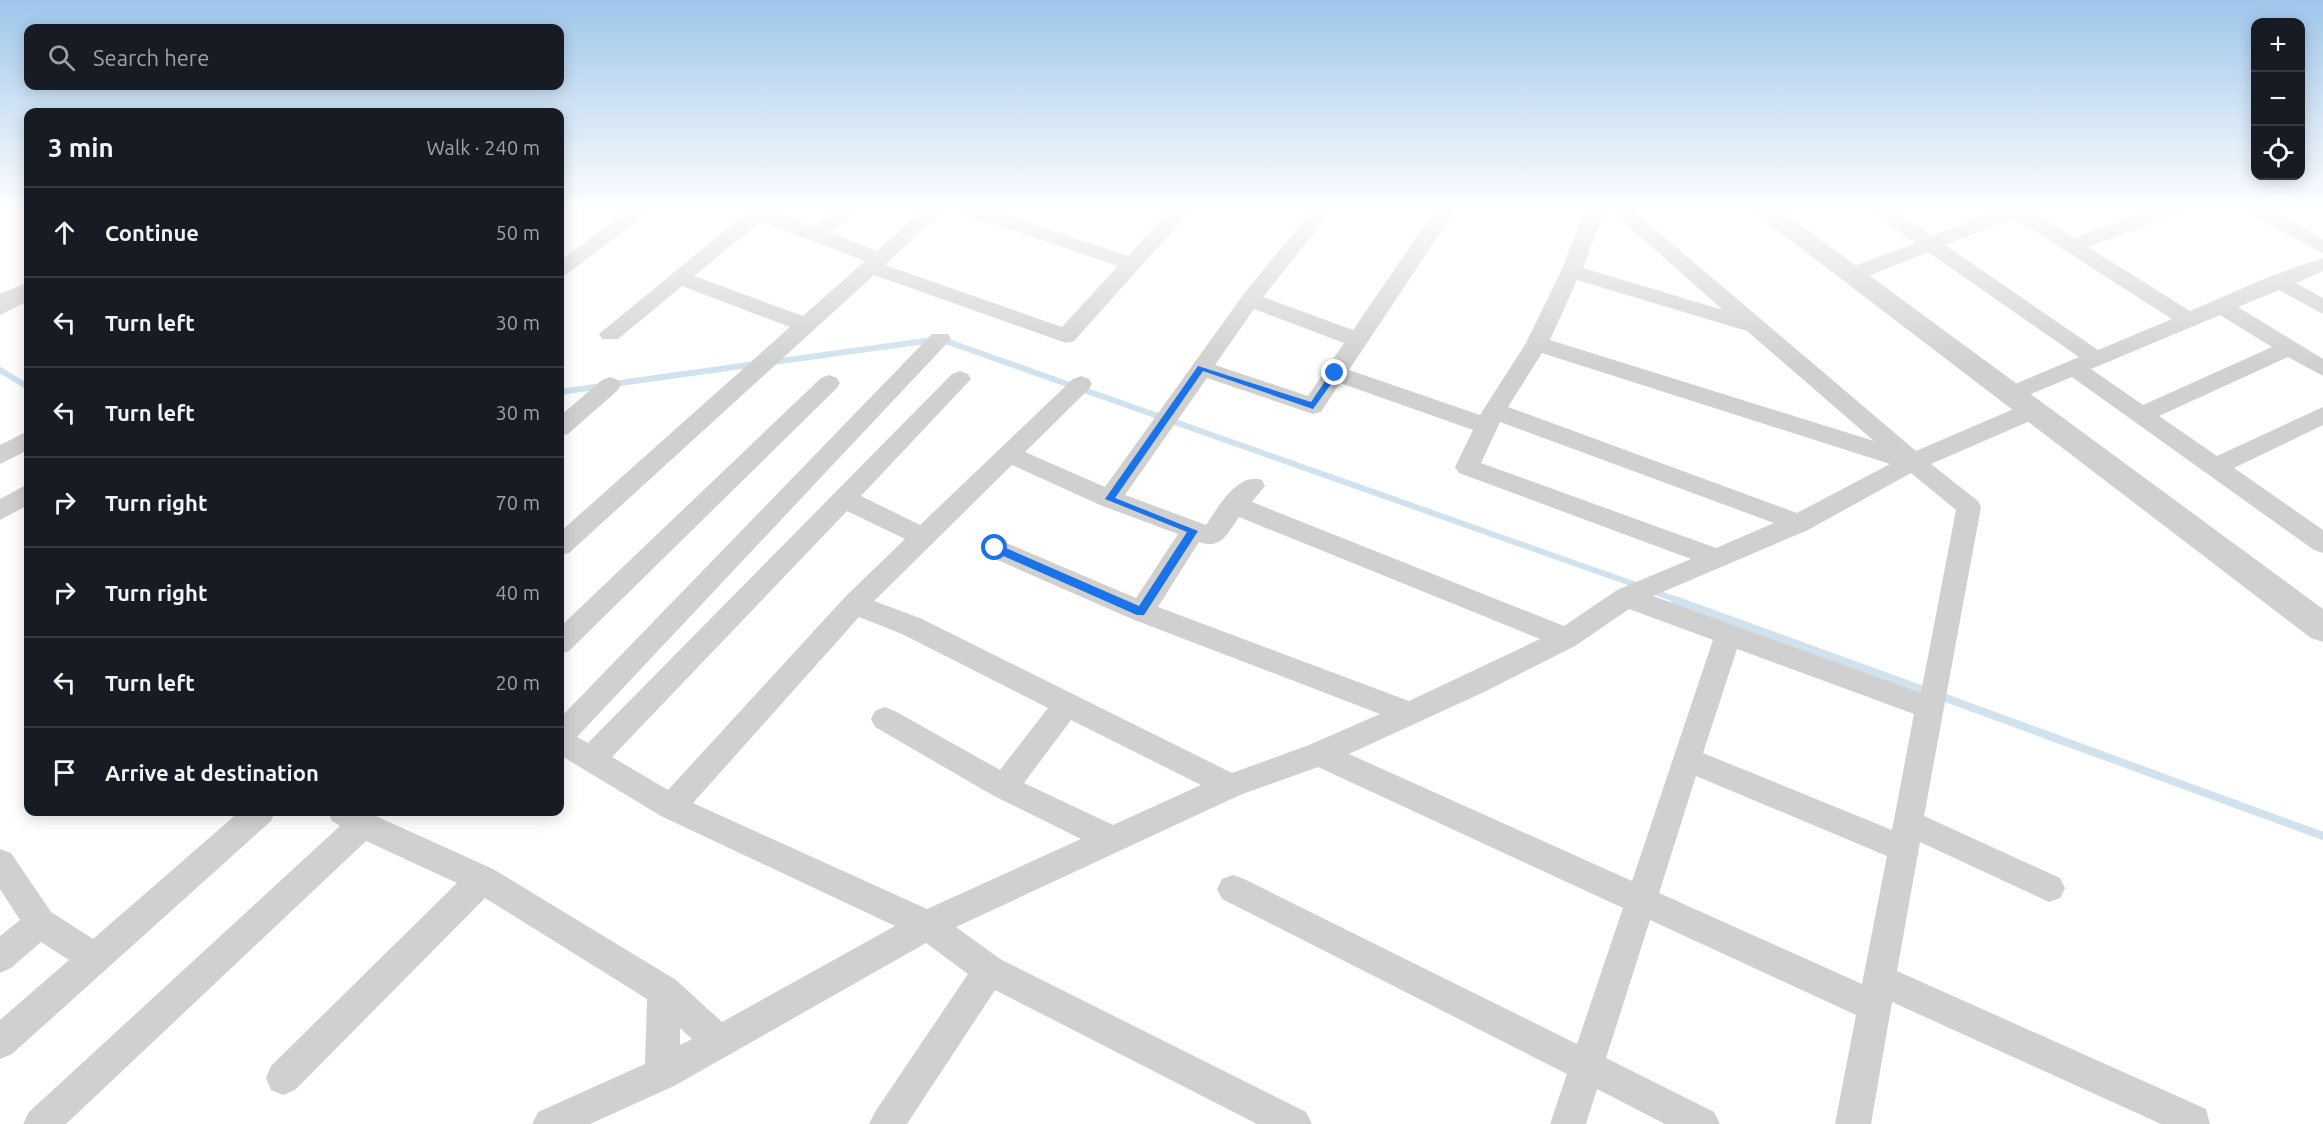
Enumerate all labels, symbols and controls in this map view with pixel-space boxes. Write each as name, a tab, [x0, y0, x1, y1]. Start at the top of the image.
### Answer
map controls	[2251, 18, 2305, 180]
button: +	[2251, 18, 2305, 72]
search box	[24, 24, 564, 90]
icon: search	[45, 41, 78, 74]
text: Search here	[93, 45, 209, 70]
button: −	[2251, 72, 2305, 126]
button: locate	[2251, 126, 2305, 180]
text: 3 min	[48, 133, 114, 162]
text: Walk · 240 m	[427, 136, 540, 159]
icon: ahead	[48, 216, 81, 249]
text: Continue	[105, 220, 199, 245]
text: 50 m	[496, 221, 540, 244]
icon: left	[48, 306, 81, 339]
text: Turn left	[105, 310, 195, 335]
text: 30 m	[496, 311, 540, 334]
route end	[1321, 359, 1347, 385]
icon: left	[48, 396, 81, 429]
text: Turn left	[105, 400, 195, 425]
text: 30 m	[496, 401, 540, 424]
icon: right	[48, 486, 81, 519]
text: Turn right	[105, 490, 207, 515]
text: 70 m	[496, 491, 540, 514]
route start	[981, 534, 1007, 560]
icon: right	[48, 576, 81, 609]
text: Turn right	[105, 580, 207, 605]
text: 40 m	[496, 581, 540, 604]
icon: left	[48, 666, 81, 699]
text: Turn left	[105, 670, 195, 695]
text: 20 m	[496, 671, 540, 694]
icon: arrive	[48, 756, 81, 789]
text: Arrive at destination	[105, 760, 319, 785]

